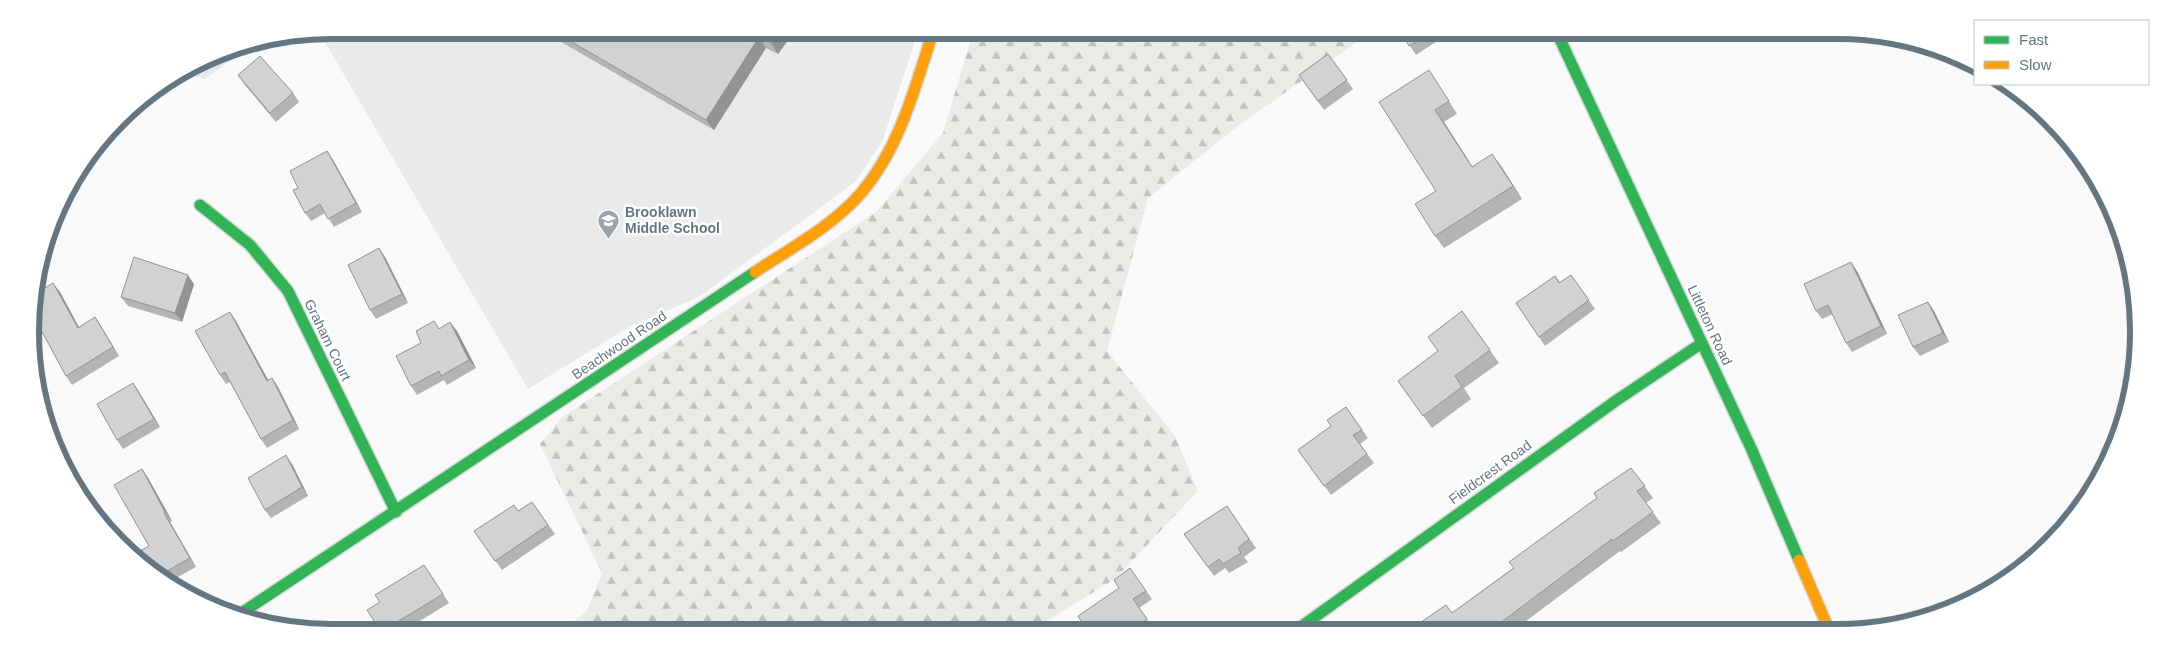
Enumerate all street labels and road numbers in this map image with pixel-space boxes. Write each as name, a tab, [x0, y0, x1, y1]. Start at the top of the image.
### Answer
street label: Littleton Road	[1684, 282, 1736, 368]
street label: Graham Court	[301, 297, 355, 383]
street label: Beachwood Road	[569, 307, 669, 383]
street label: Fieldcrest Road	[1446, 437, 1534, 507]

